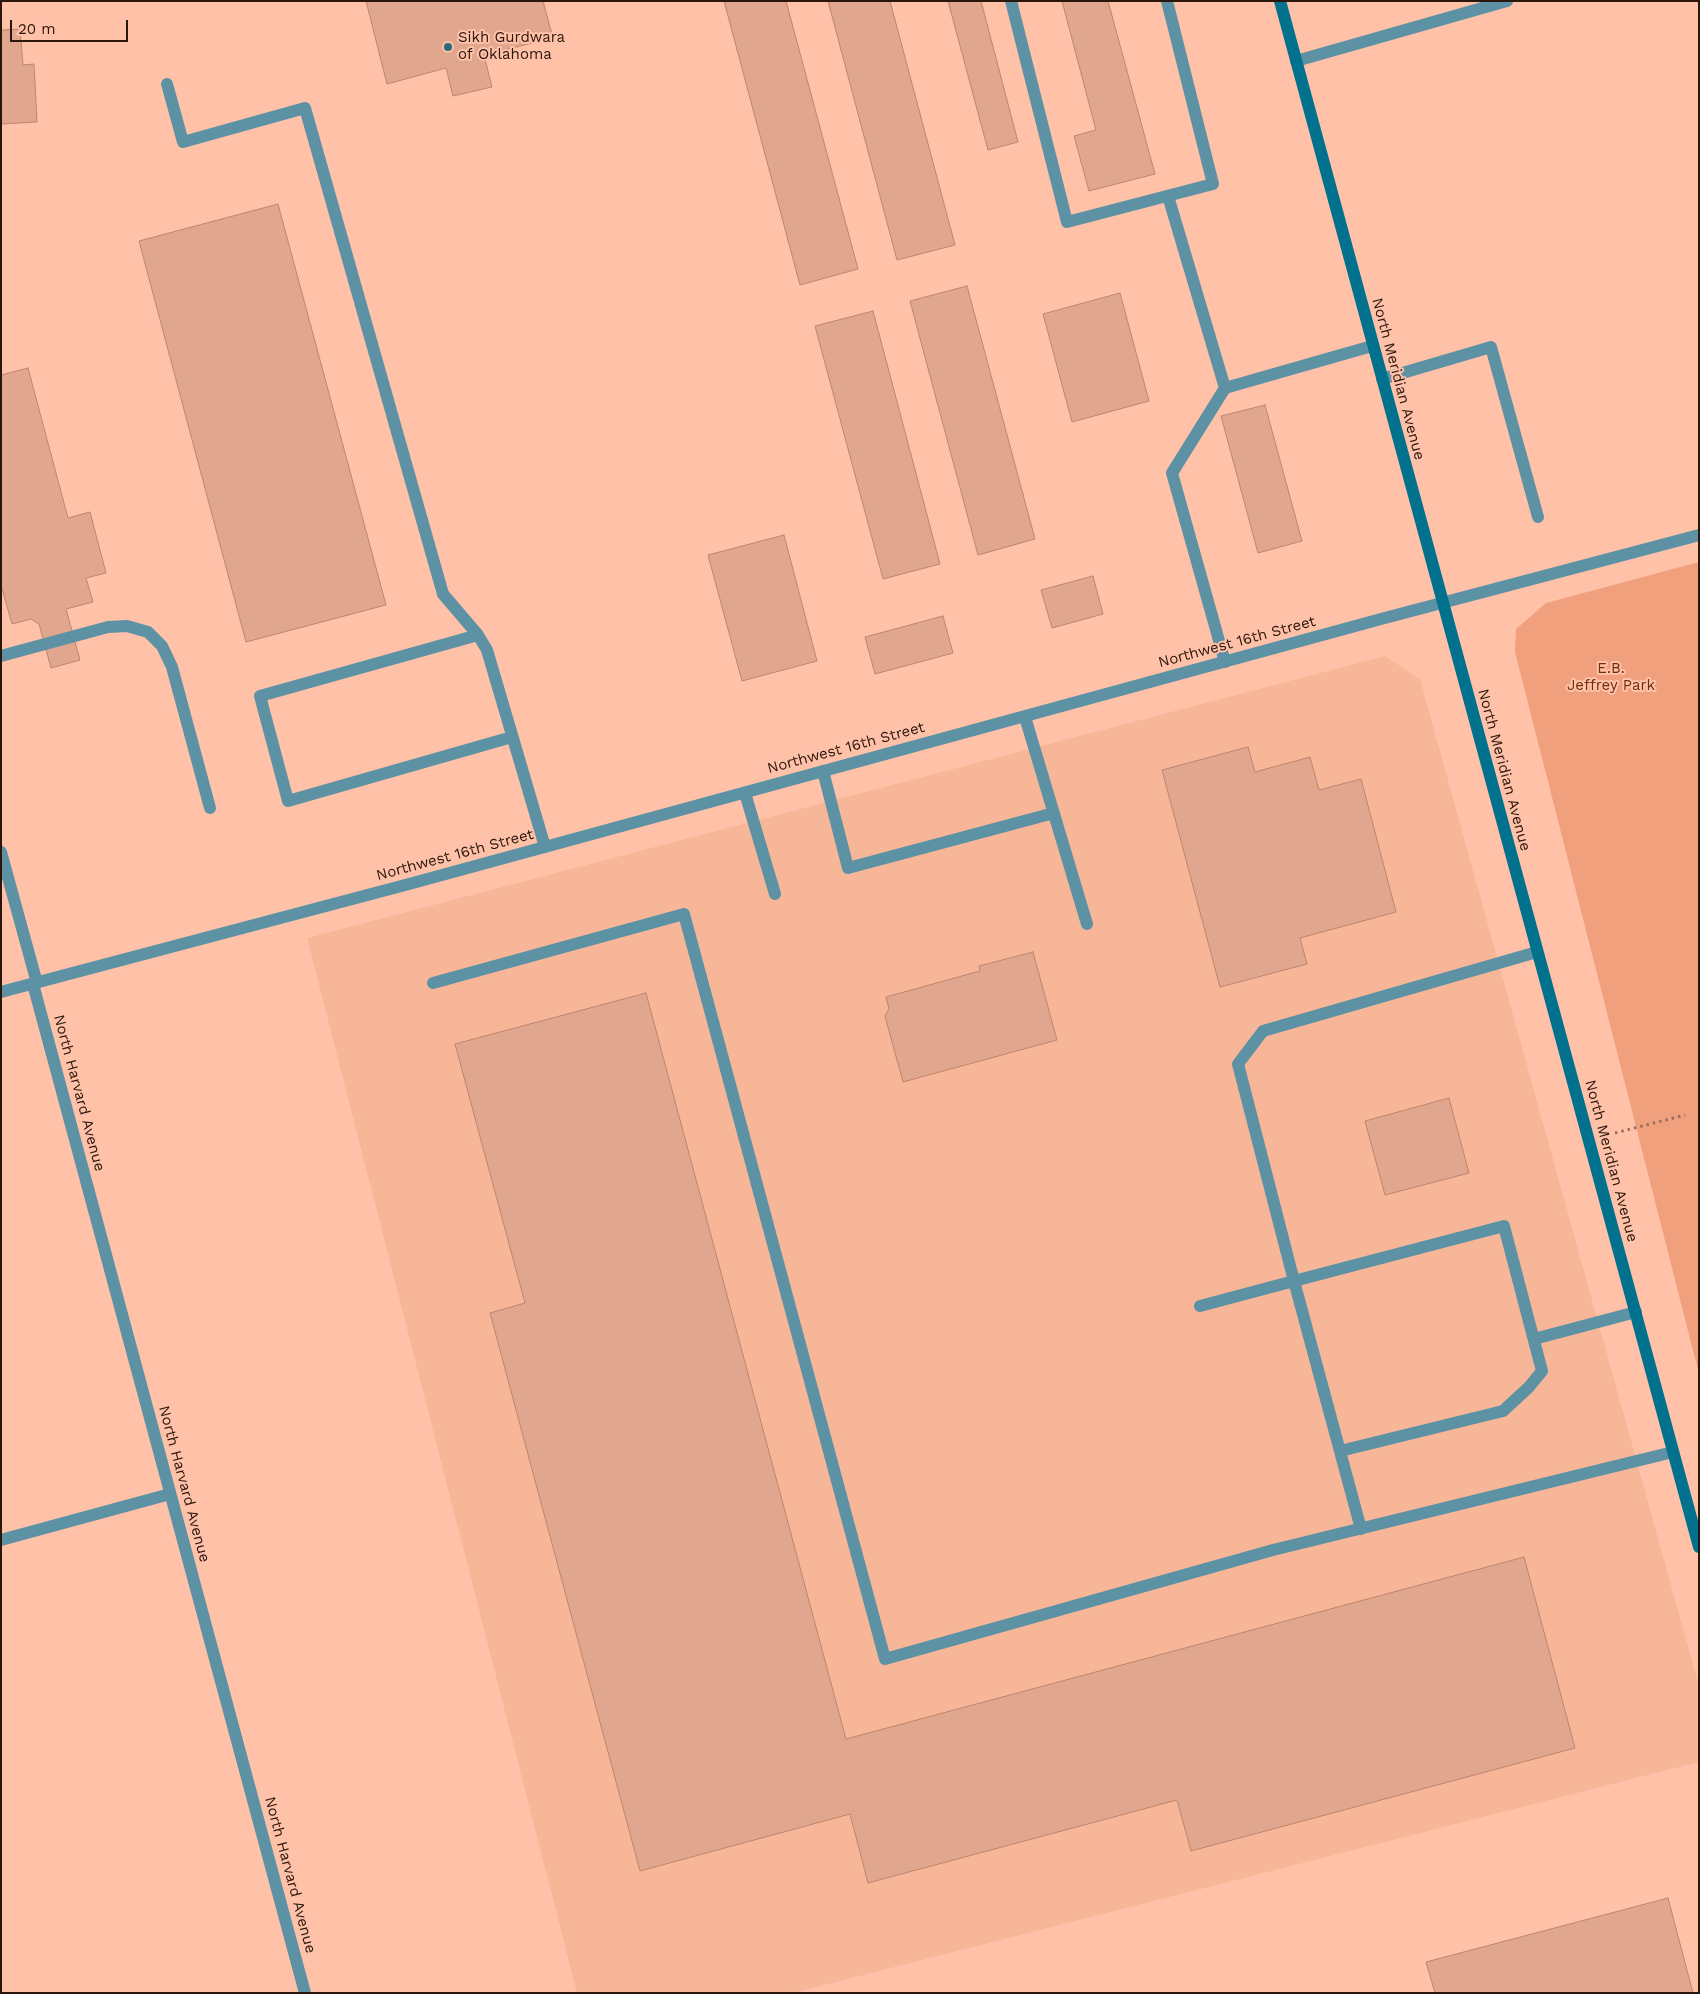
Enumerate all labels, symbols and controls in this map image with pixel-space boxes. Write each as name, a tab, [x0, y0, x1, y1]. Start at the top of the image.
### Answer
scale bar	[12, 10, 130, 42]
text: 20 m	[18, 20, 56, 38]
place label: Sikh Gurdwara of Oklahoma	[458, 29, 565, 64]
marker: Sikh Gurdwara of Oklahoma	[442, 41, 454, 53]
street label: North Meridian Avenue	[1368, 296, 1428, 462]
street label: Northwest 16th Street	[1156, 612, 1318, 672]
park label: E.B. Jeffrey Park	[1567, 660, 1655, 695]
street label: North Meridian Avenue	[1474, 687, 1534, 853]
street label: Northwest 16th Street	[765, 718, 927, 778]
street label: Northwest 16th Street	[374, 825, 536, 885]
street label: North Harvard Avenue	[49, 1013, 109, 1173]
street label: North Meridian Avenue	[1581, 1078, 1641, 1244]
street label: North Harvard Avenue	[154, 1404, 214, 1564]
street label: North Harvard Avenue	[260, 1795, 320, 1955]

